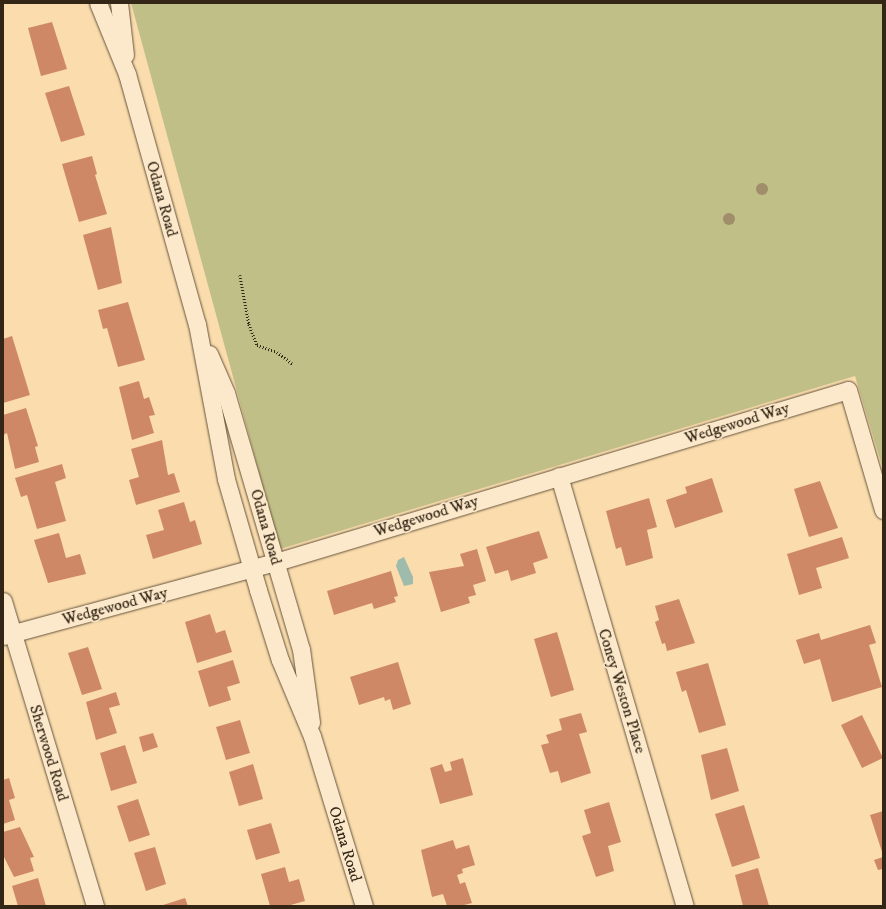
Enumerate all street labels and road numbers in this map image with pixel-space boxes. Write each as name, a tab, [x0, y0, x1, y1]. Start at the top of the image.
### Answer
street label: Odana Road	[142, 159, 182, 239]
street label: Wedgewood Way	[683, 398, 791, 448]
street label: Odana Road	[246, 487, 286, 567]
street label: Wedgewood Way	[372, 491, 480, 541]
street label: Wedgewood Way	[60, 583, 170, 629]
street label: Coney Weston Place	[594, 626, 650, 756]
street label: Sherwood Road	[25, 702, 73, 804]
street label: Odana Road	[324, 804, 366, 884]

